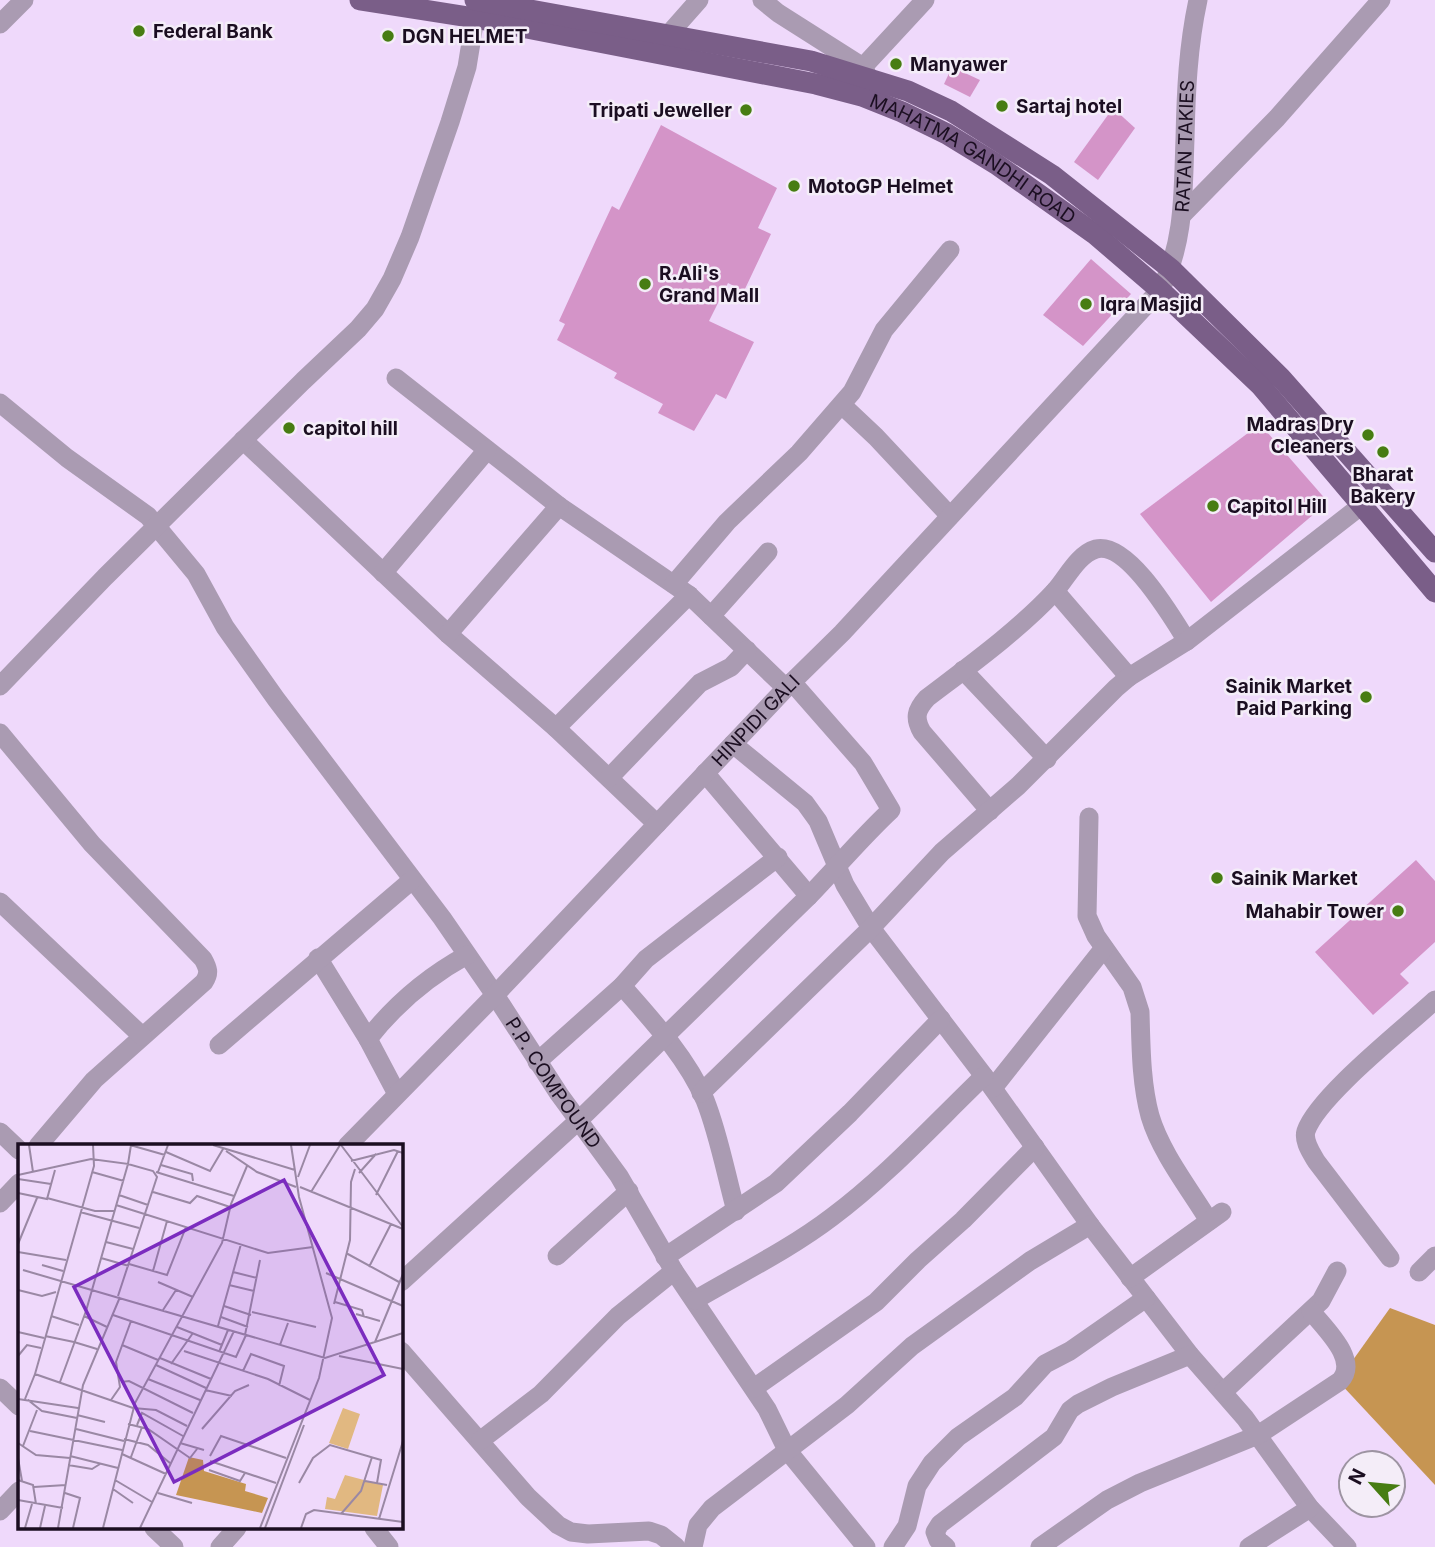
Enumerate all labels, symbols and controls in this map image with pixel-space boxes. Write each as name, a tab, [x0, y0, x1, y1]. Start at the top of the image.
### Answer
place label: Federal Bank	[153, 20, 273, 43]
marker: Federal Bank	[131, 23, 147, 39]
place label: DGN HELMET	[402, 25, 527, 48]
marker: DGN HELMET	[380, 28, 396, 44]
place label: Manyawer	[910, 53, 1008, 76]
marker: Manyawer	[888, 56, 904, 72]
street label: RATAN TAKIES	[1170, 79, 1199, 213]
street label: MAHATMA GANDHI ROAD	[867, 89, 1080, 229]
place label: Sartaj hotel	[1016, 95, 1122, 118]
marker: Sartaj hotel	[994, 98, 1010, 114]
place label: Tripati Jeweller	[589, 99, 732, 122]
marker: Tripati Jeweller	[738, 102, 754, 118]
place label: MotoGP Helmet	[808, 175, 953, 198]
marker: MotoGP Helmet	[786, 178, 802, 194]
place label: R.Ali's Grand Mall	[659, 262, 759, 307]
marker: R.Ali's Grand Mall	[637, 276, 653, 292]
place label: Iqra Masjid	[1100, 293, 1202, 316]
marker: Iqra Masjid	[1078, 296, 1094, 312]
place label: Madras Dry Cleaners	[1246, 413, 1355, 458]
place label: capitol hill	[303, 417, 398, 440]
marker: capitol hill	[281, 420, 297, 436]
marker: Madras Dry Cleaners	[1360, 427, 1376, 443]
marker: Bharat Bakery	[1375, 444, 1391, 460]
place label: Bharat Bakery	[1351, 463, 1416, 508]
place label: Capitol Hill	[1227, 495, 1327, 518]
marker: Capitol Hill	[1205, 498, 1221, 514]
street label: HINPIDI GALI	[707, 670, 804, 771]
place label: Sainik Market Paid Parking	[1225, 675, 1352, 720]
marker: Sainik Market Paid Parking	[1358, 689, 1374, 705]
place label: Sainik Market	[1231, 867, 1358, 890]
marker: Sainik Market	[1209, 870, 1225, 886]
place label: Mahabir Tower	[1246, 900, 1384, 923]
marker: Mahabir Tower	[1390, 903, 1406, 919]
street label: P.P. COMPOUND	[501, 1013, 606, 1153]
inset map	[18, 1144, 402, 1530]
north arrow	[1337, 1449, 1407, 1519]
text: N	[1344, 1465, 1371, 1488]

